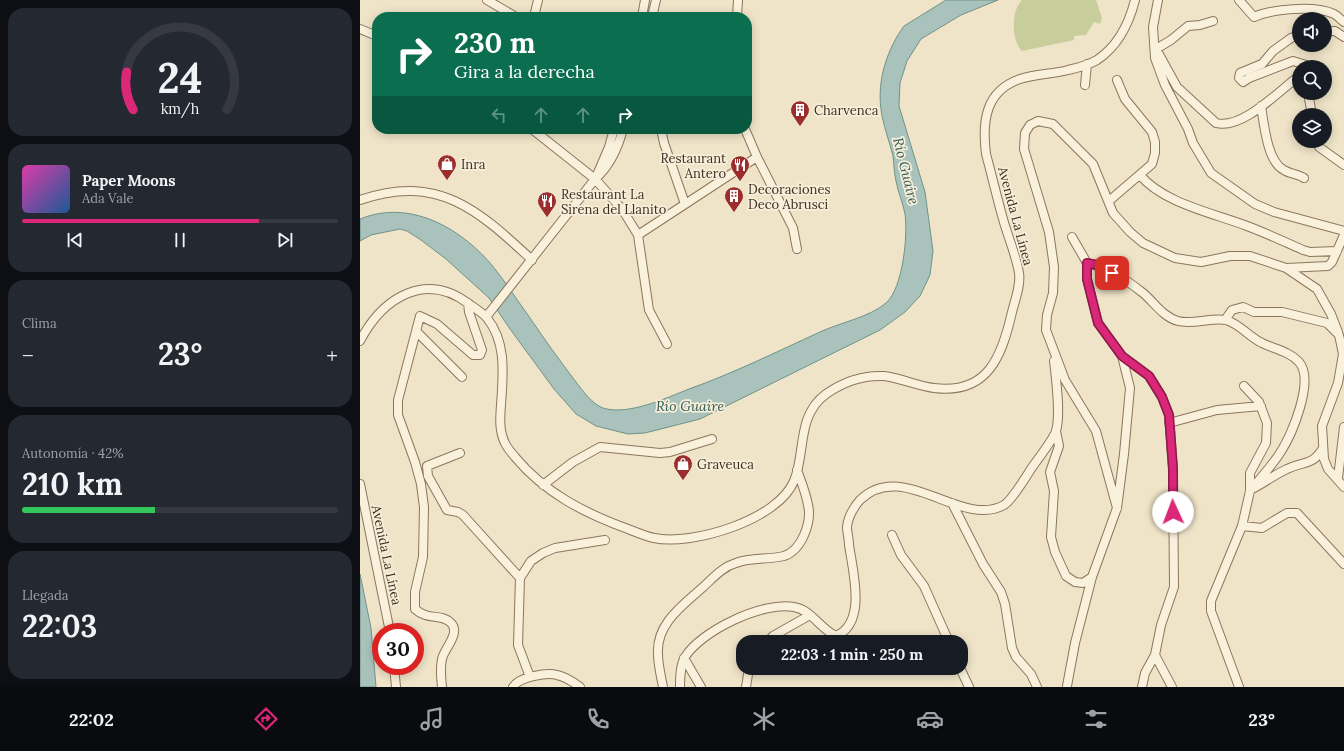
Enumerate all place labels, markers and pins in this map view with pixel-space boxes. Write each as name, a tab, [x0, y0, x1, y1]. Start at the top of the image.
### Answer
building icon: Charvenca	[789, 99, 811, 127]
place label: Charvenca	[814, 102, 879, 119]
place label: Restaurant Antero	[660, 150, 726, 182]
shop icon: Inra	[436, 153, 458, 181]
restaurant icon: Restaurant Antero	[729, 154, 751, 182]
place label: Inra	[461, 156, 486, 173]
place label: Decoraciones Deco Abrusci	[748, 181, 831, 213]
building icon: Decoraciones Deco Abrusci	[723, 185, 745, 213]
place label: Restaurant La Sirena del Llanito	[561, 186, 667, 218]
restaurant icon: Restaurant La Sirena del Llanito	[536, 190, 558, 218]
pin	[1095, 256, 1129, 290]
shop icon: Graveuca	[672, 453, 694, 481]
place label: Graveuca	[697, 456, 754, 473]

